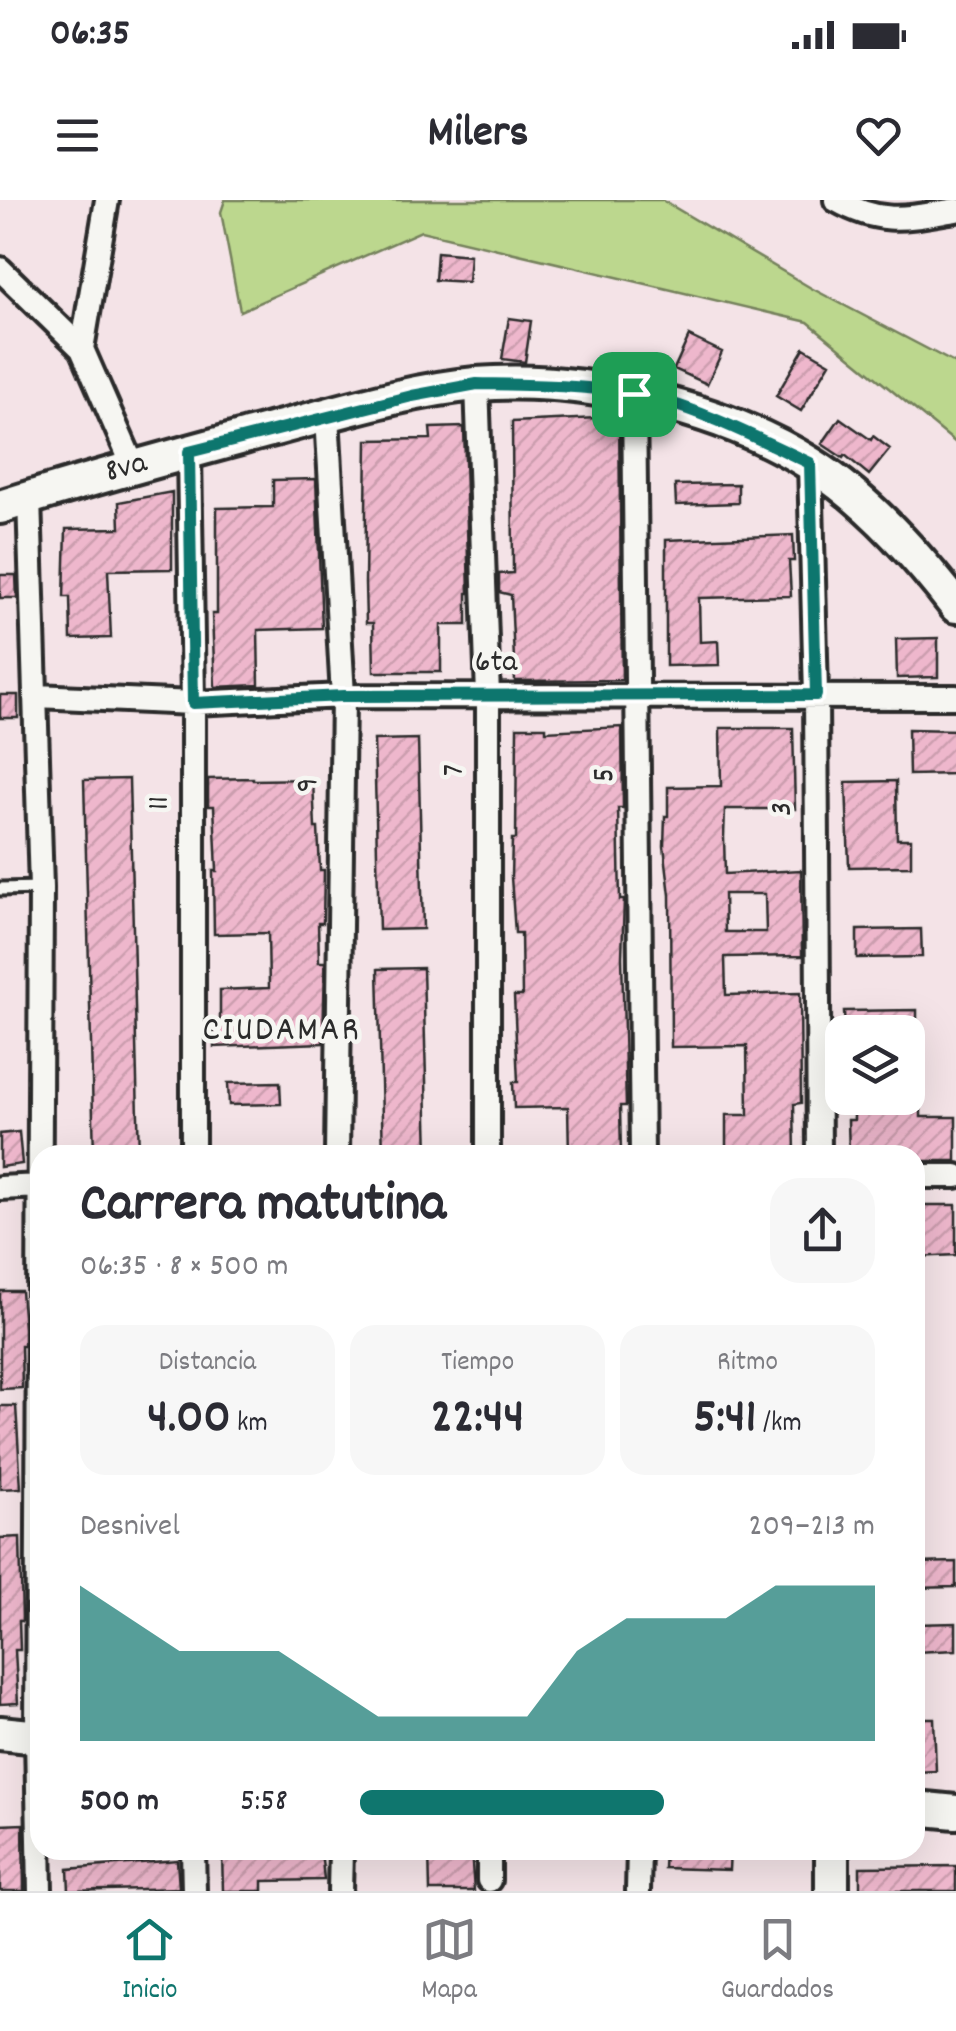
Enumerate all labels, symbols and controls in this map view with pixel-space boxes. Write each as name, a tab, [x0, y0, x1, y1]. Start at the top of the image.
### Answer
text: 06:35	[50, 8, 130, 63]
text: Milers	[428, 103, 528, 167]
icon: menu	[50, 108, 105, 163]
icon: heart	[851, 108, 906, 163]
pin	[592, 352, 677, 437]
icon: arrive	[607, 367, 662, 422]
street label: 8va	[100, 441, 153, 497]
street label: 6ta	[475, 641, 518, 687]
street label: 7	[433, 764, 479, 776]
street label: 5	[583, 767, 629, 783]
street label: 9	[287, 777, 333, 793]
street label: 11	[138, 796, 184, 810]
street label: 3	[761, 802, 807, 816]
district label: CIUDAMAR	[203, 1007, 361, 1057]
map controls	[825, 1015, 925, 1115]
button: layers	[825, 1015, 925, 1115]
text: Carrera matutina	[80, 1168, 446, 1247]
button: share	[770, 1178, 875, 1283]
text: 06:35 · 8 × 500 m	[80, 1245, 288, 1291]
text: Distancia	[159, 1344, 256, 1384]
text: Tiempo	[441, 1344, 514, 1384]
text: Ritmo	[717, 1344, 778, 1384]
text: 4.00	[147, 1384, 231, 1456]
text: 22:44	[431, 1384, 524, 1456]
text: 5:41	[693, 1384, 757, 1456]
text: km	[231, 1405, 268, 1445]
text: /km	[757, 1405, 802, 1445]
text: Desnivel	[80, 1505, 180, 1551]
text: 209–213 m	[749, 1505, 875, 1551]
text: 500 m	[80, 1780, 159, 1826]
text: 5:58	[240, 1780, 288, 1826]
tab: Inicio	[122, 1912, 178, 2012]
tab: Mapa	[421, 1912, 477, 2012]
tab: Guardados	[721, 1912, 834, 2012]

